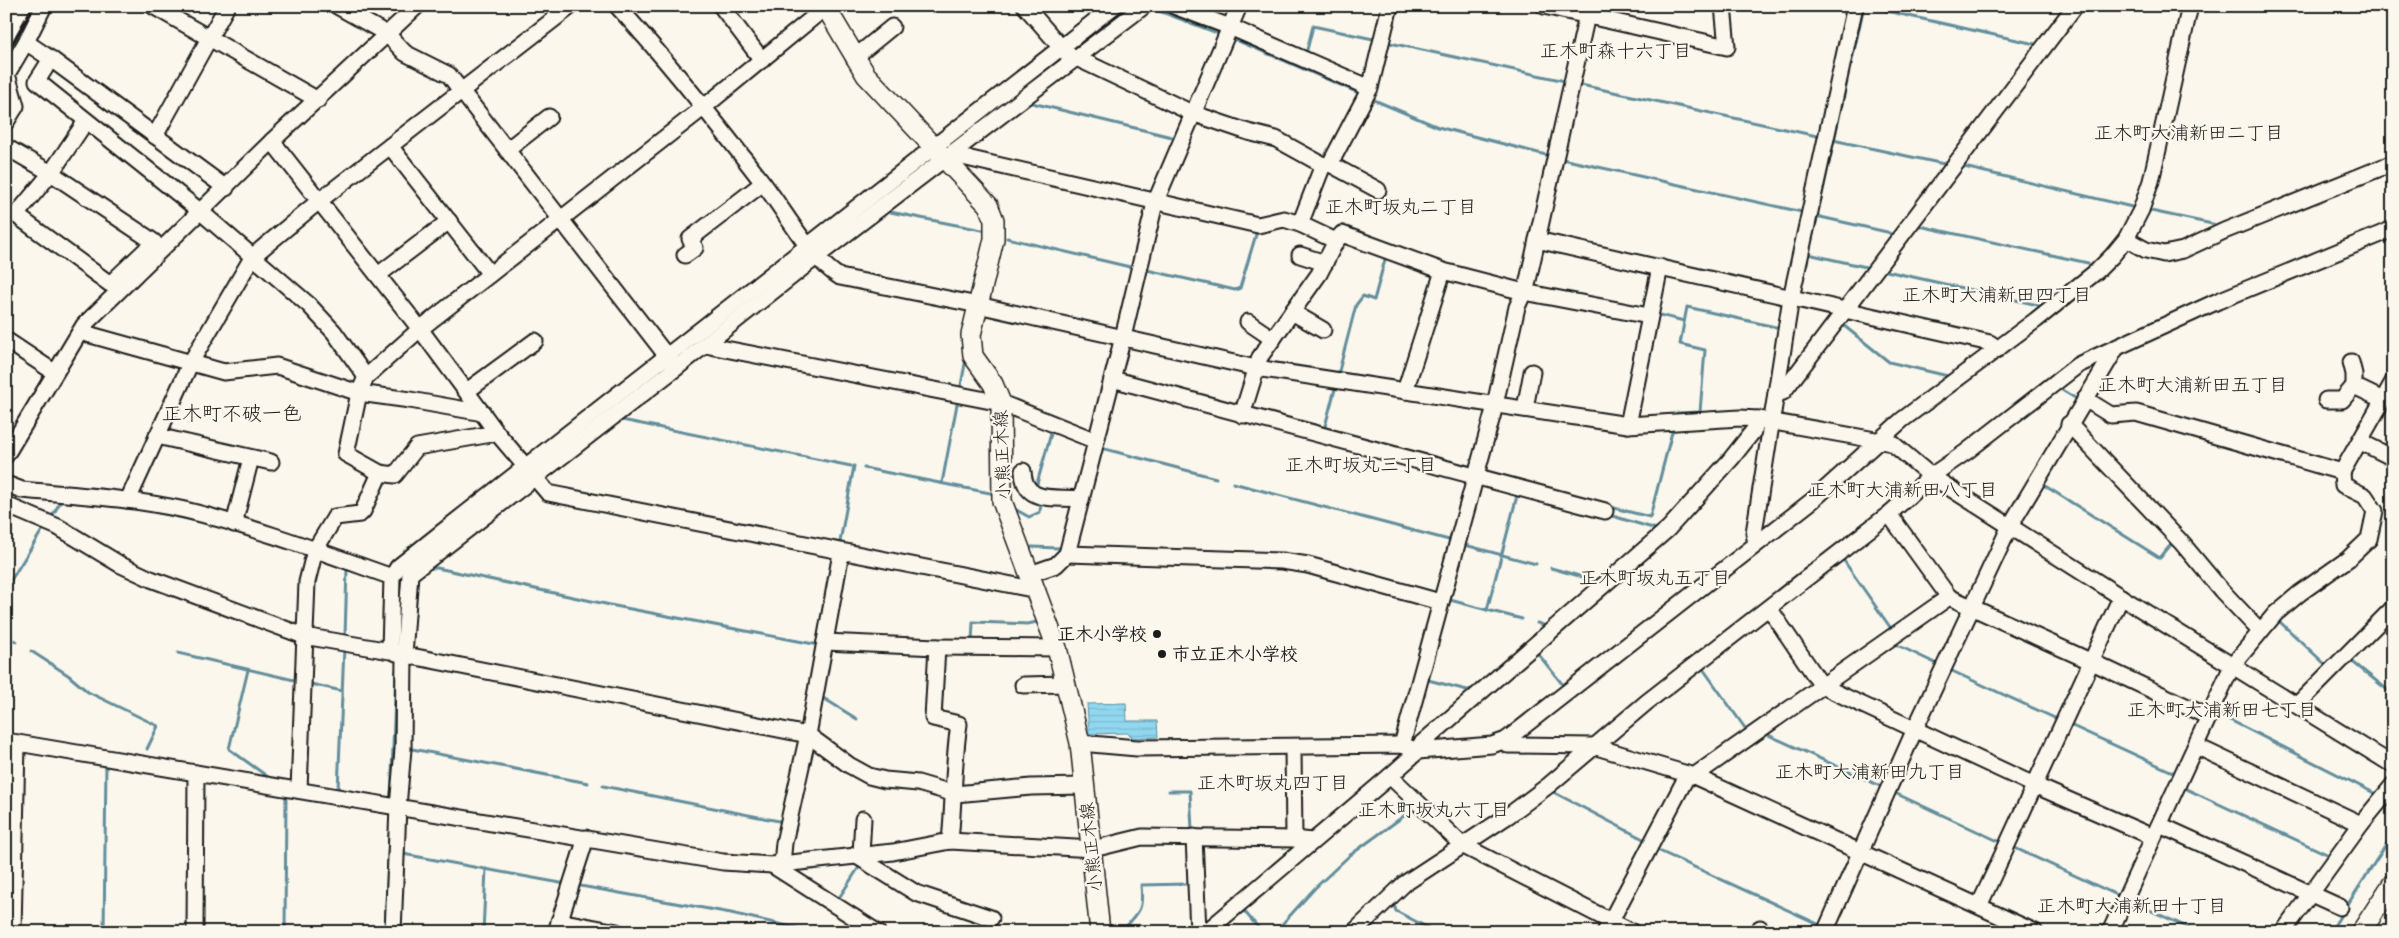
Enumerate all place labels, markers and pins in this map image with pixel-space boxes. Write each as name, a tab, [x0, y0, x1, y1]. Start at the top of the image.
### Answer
place label: 正木小学校	[1057, 623, 1147, 646]
marker: 正木小学校	[1151, 628, 1163, 640]
place label: 市立正木小学校	[1172, 643, 1298, 666]
marker: 市立正木小学校	[1156, 648, 1168, 660]

